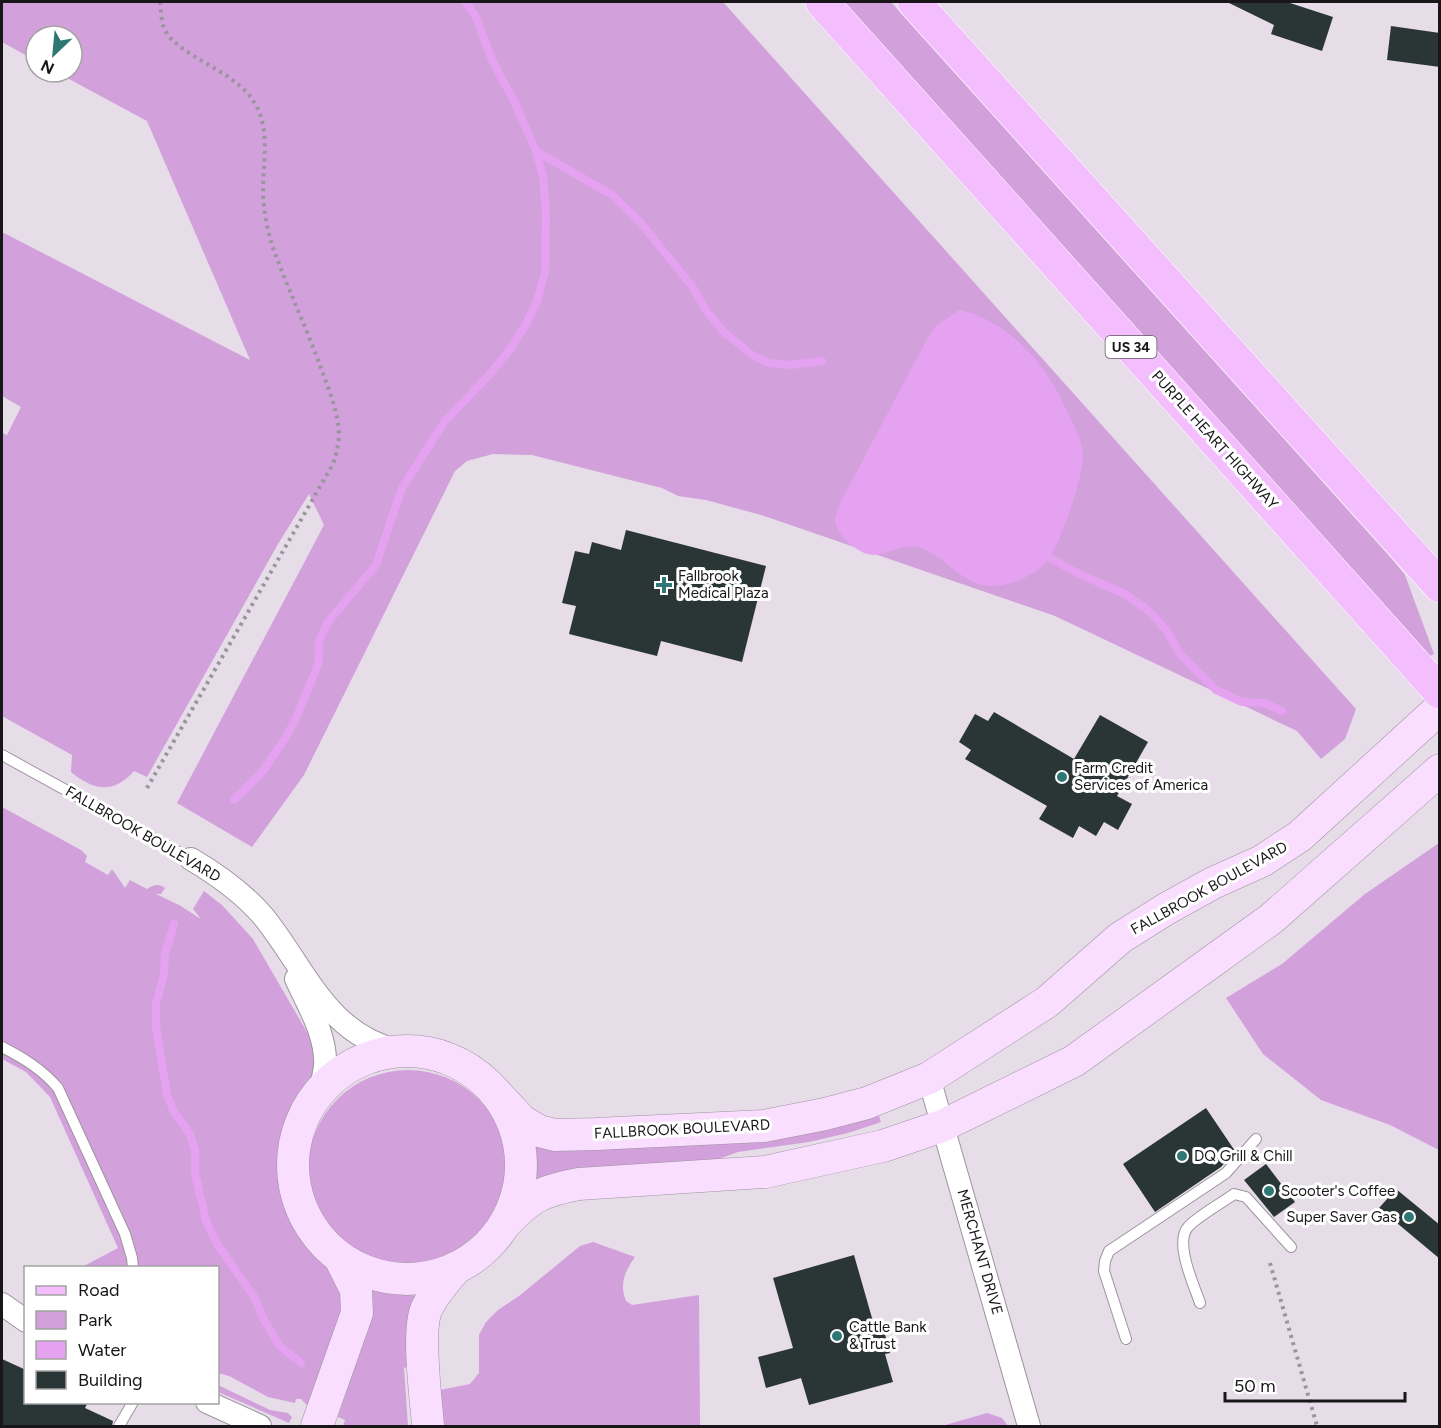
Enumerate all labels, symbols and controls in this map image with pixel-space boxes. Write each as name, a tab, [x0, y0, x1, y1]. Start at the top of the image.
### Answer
north arrow	[24, 24, 84, 84]
text: N	[38, 56, 57, 78]
road number: US 34	[1106, 336, 1156, 358]
street label: PURPLE HEART HIGHWAY	[1148, 367, 1282, 513]
place label: Fallbrook Medical Plaza	[678, 567, 769, 602]
marker: Fallbrook Medical Plaza	[655, 576, 673, 594]
place label: Farm Credit Services of America	[1074, 759, 1208, 794]
marker: Farm Credit Services of America	[1055, 770, 1069, 784]
street label: FALLBROOK BOULEVARD	[62, 782, 224, 886]
street label: FALLBROOK BOULEVARD	[1128, 837, 1290, 939]
street label: FALLBROOK BOULEVARD	[594, 1115, 770, 1143]
place label: DQ Grill & Chill	[1194, 1147, 1293, 1165]
marker: DQ Grill & Chill	[1175, 1149, 1189, 1163]
place label: Scooter's Coffee	[1281, 1182, 1395, 1200]
marker: Scooter's Coffee	[1262, 1184, 1276, 1198]
street label: MERCHANT DRIVE	[953, 1187, 1007, 1317]
place label: Super Saver Gas	[1286, 1208, 1397, 1226]
marker: Super Saver Gas	[1402, 1210, 1416, 1224]
legend	[24, 1266, 219, 1404]
text: Road	[78, 1279, 119, 1301]
text: Park	[78, 1309, 113, 1331]
place label: Cattle Bank & Trust	[849, 1318, 927, 1353]
marker: Cattle Bank & Trust	[830, 1329, 844, 1343]
text: Water	[78, 1339, 126, 1361]
scale bar	[1225, 1365, 1405, 1403]
text: Building	[78, 1369, 143, 1391]
text: 50 m	[1234, 1375, 1276, 1397]

